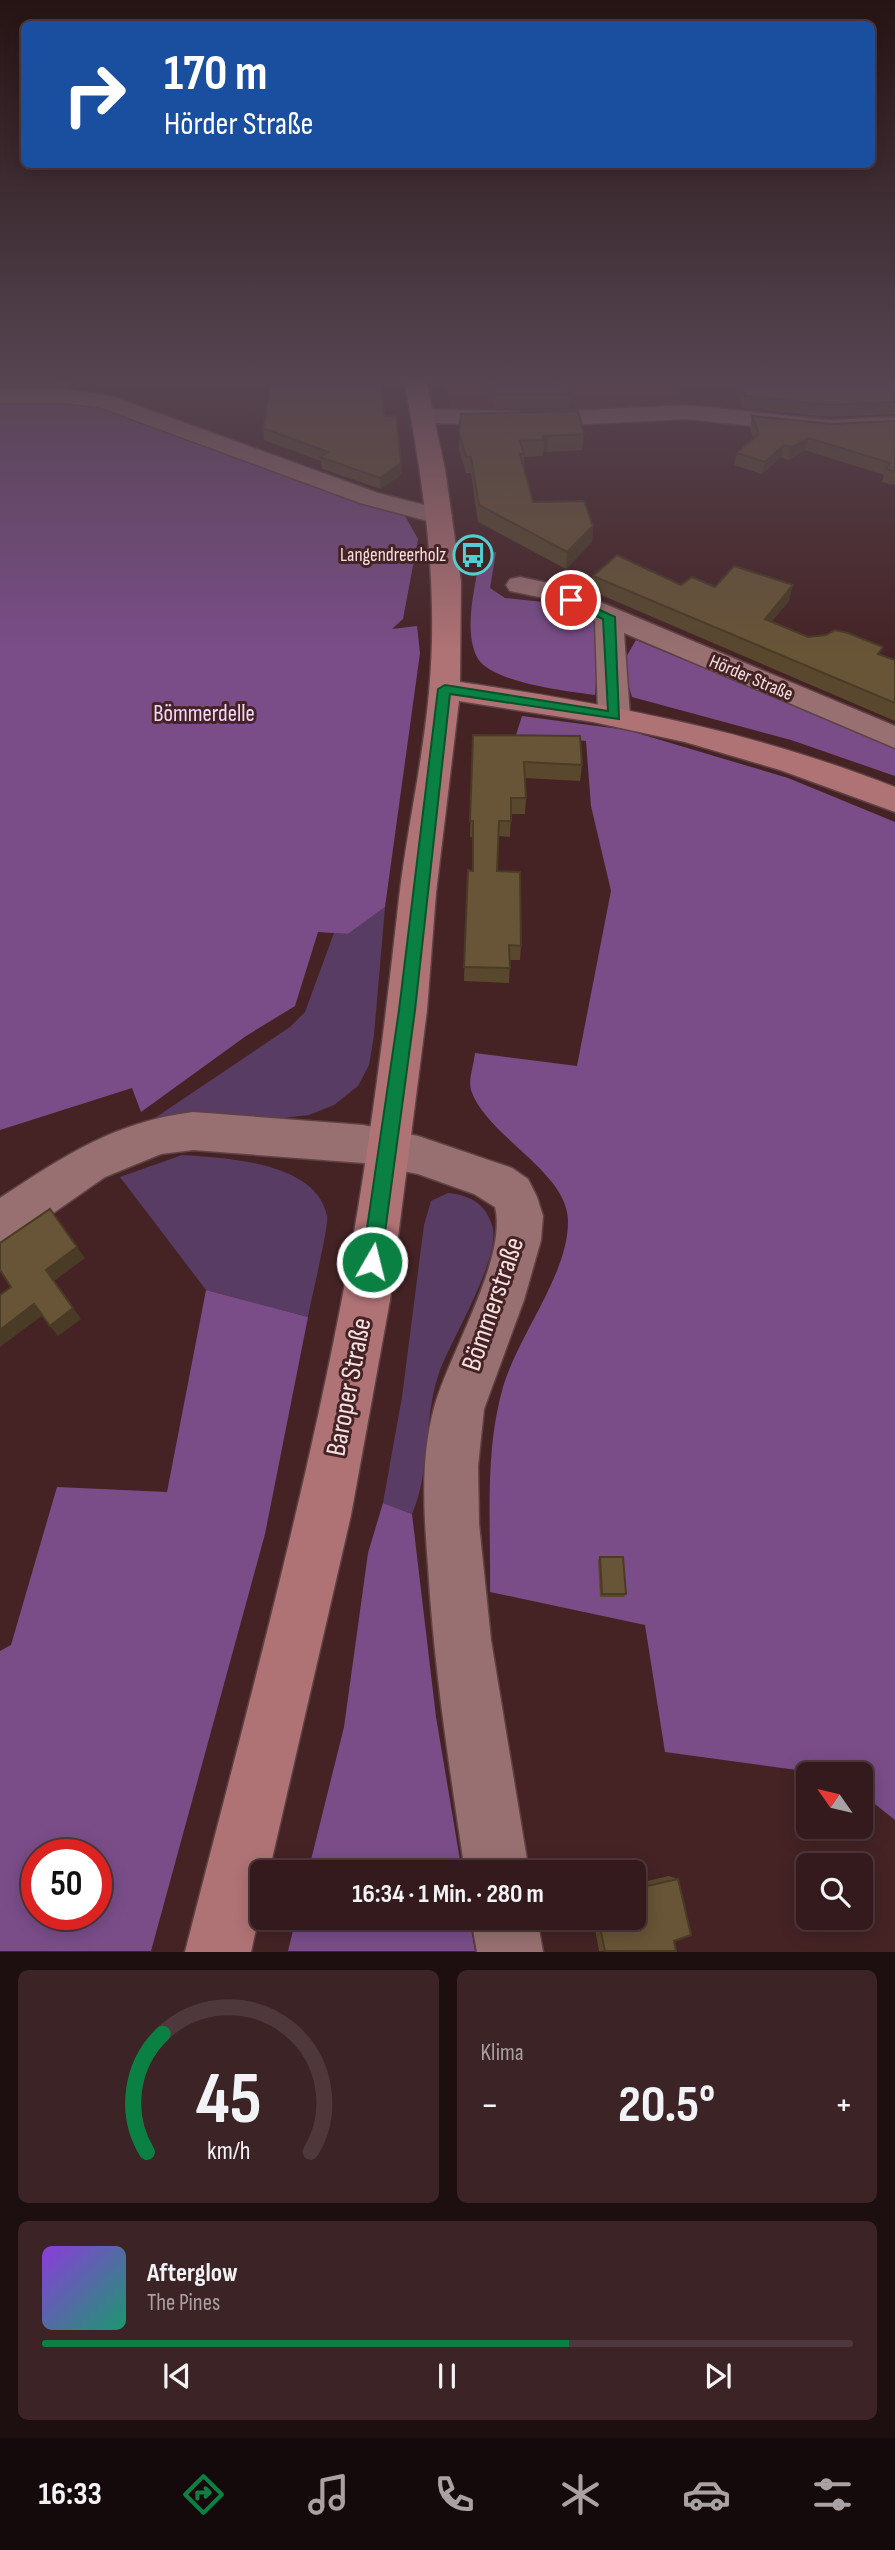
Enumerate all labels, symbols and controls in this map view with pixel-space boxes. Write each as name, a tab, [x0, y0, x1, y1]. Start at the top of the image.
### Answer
text: 170 m	[164, 45, 268, 104]
icon: right	[49, 49, 140, 140]
text: Hörder Straße	[164, 105, 313, 144]
bus stop icon: Langendreerholz	[452, 534, 494, 576]
place label: Langendreerholz	[340, 544, 446, 567]
pin	[541, 570, 601, 630]
icon: arrive	[552, 581, 590, 619]
street label: Hörder Straße	[706, 650, 796, 706]
park label: Bömmerdelle	[153, 700, 255, 728]
position arrow	[335, 1225, 409, 1299]
street label: Bömmerstraße	[455, 1233, 531, 1375]
street label: Baroper Straße	[319, 1315, 379, 1459]
north arrow	[796, 1762, 873, 1839]
map controls	[796, 1762, 873, 1930]
speed limit sign: 50	[21, 1839, 112, 1930]
button: search	[796, 1853, 873, 1930]
text: 16:34 · 1 Min. · 280 m	[352, 1879, 544, 1910]
text: Klima	[481, 2039, 524, 2067]
text: 45	[195, 2057, 261, 2145]
text: 20.5°	[618, 2074, 715, 2137]
text: −	[481, 2083, 499, 2128]
text: +	[834, 2083, 853, 2128]
text: km/h	[207, 2136, 250, 2167]
text: Afterglow	[147, 2258, 238, 2289]
text: The Pines	[147, 2289, 220, 2317]
icon: previous	[158, 2357, 196, 2395]
icon: pause	[428, 2357, 466, 2395]
icon: next	[699, 2357, 737, 2395]
icon: directions	[179, 2470, 228, 2519]
icon: music	[304, 2470, 353, 2519]
icon: phone	[430, 2470, 479, 2519]
icon: climate	[556, 2470, 605, 2519]
icon: car	[682, 2470, 731, 2519]
icon: filters	[808, 2470, 857, 2519]
text: 16:33	[38, 2475, 102, 2514]

